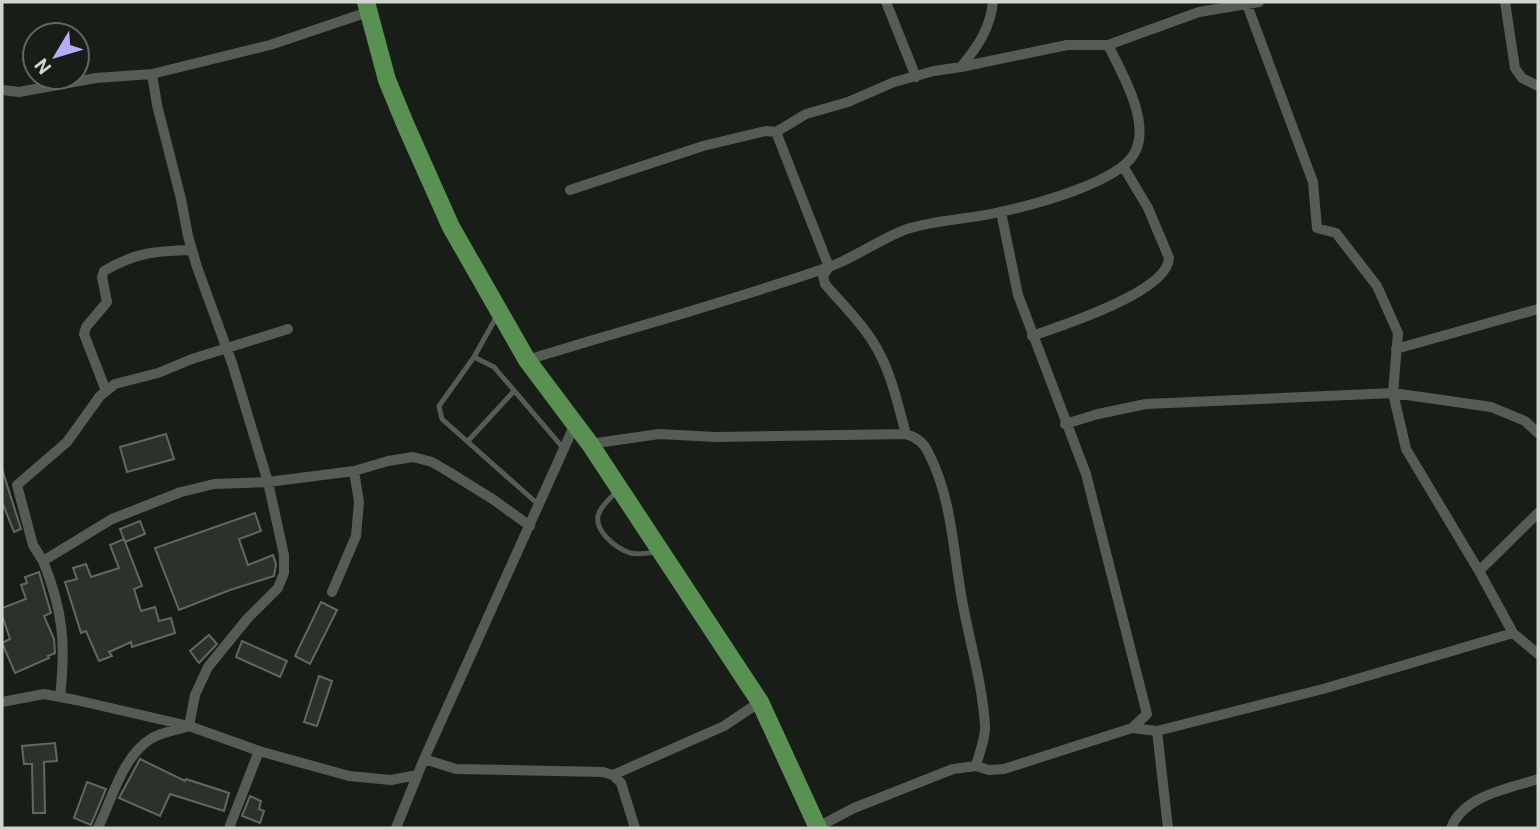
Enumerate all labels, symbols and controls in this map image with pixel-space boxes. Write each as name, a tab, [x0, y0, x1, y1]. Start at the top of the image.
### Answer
north arrow	[21, 21, 91, 91]
text: N	[30, 54, 56, 79]

